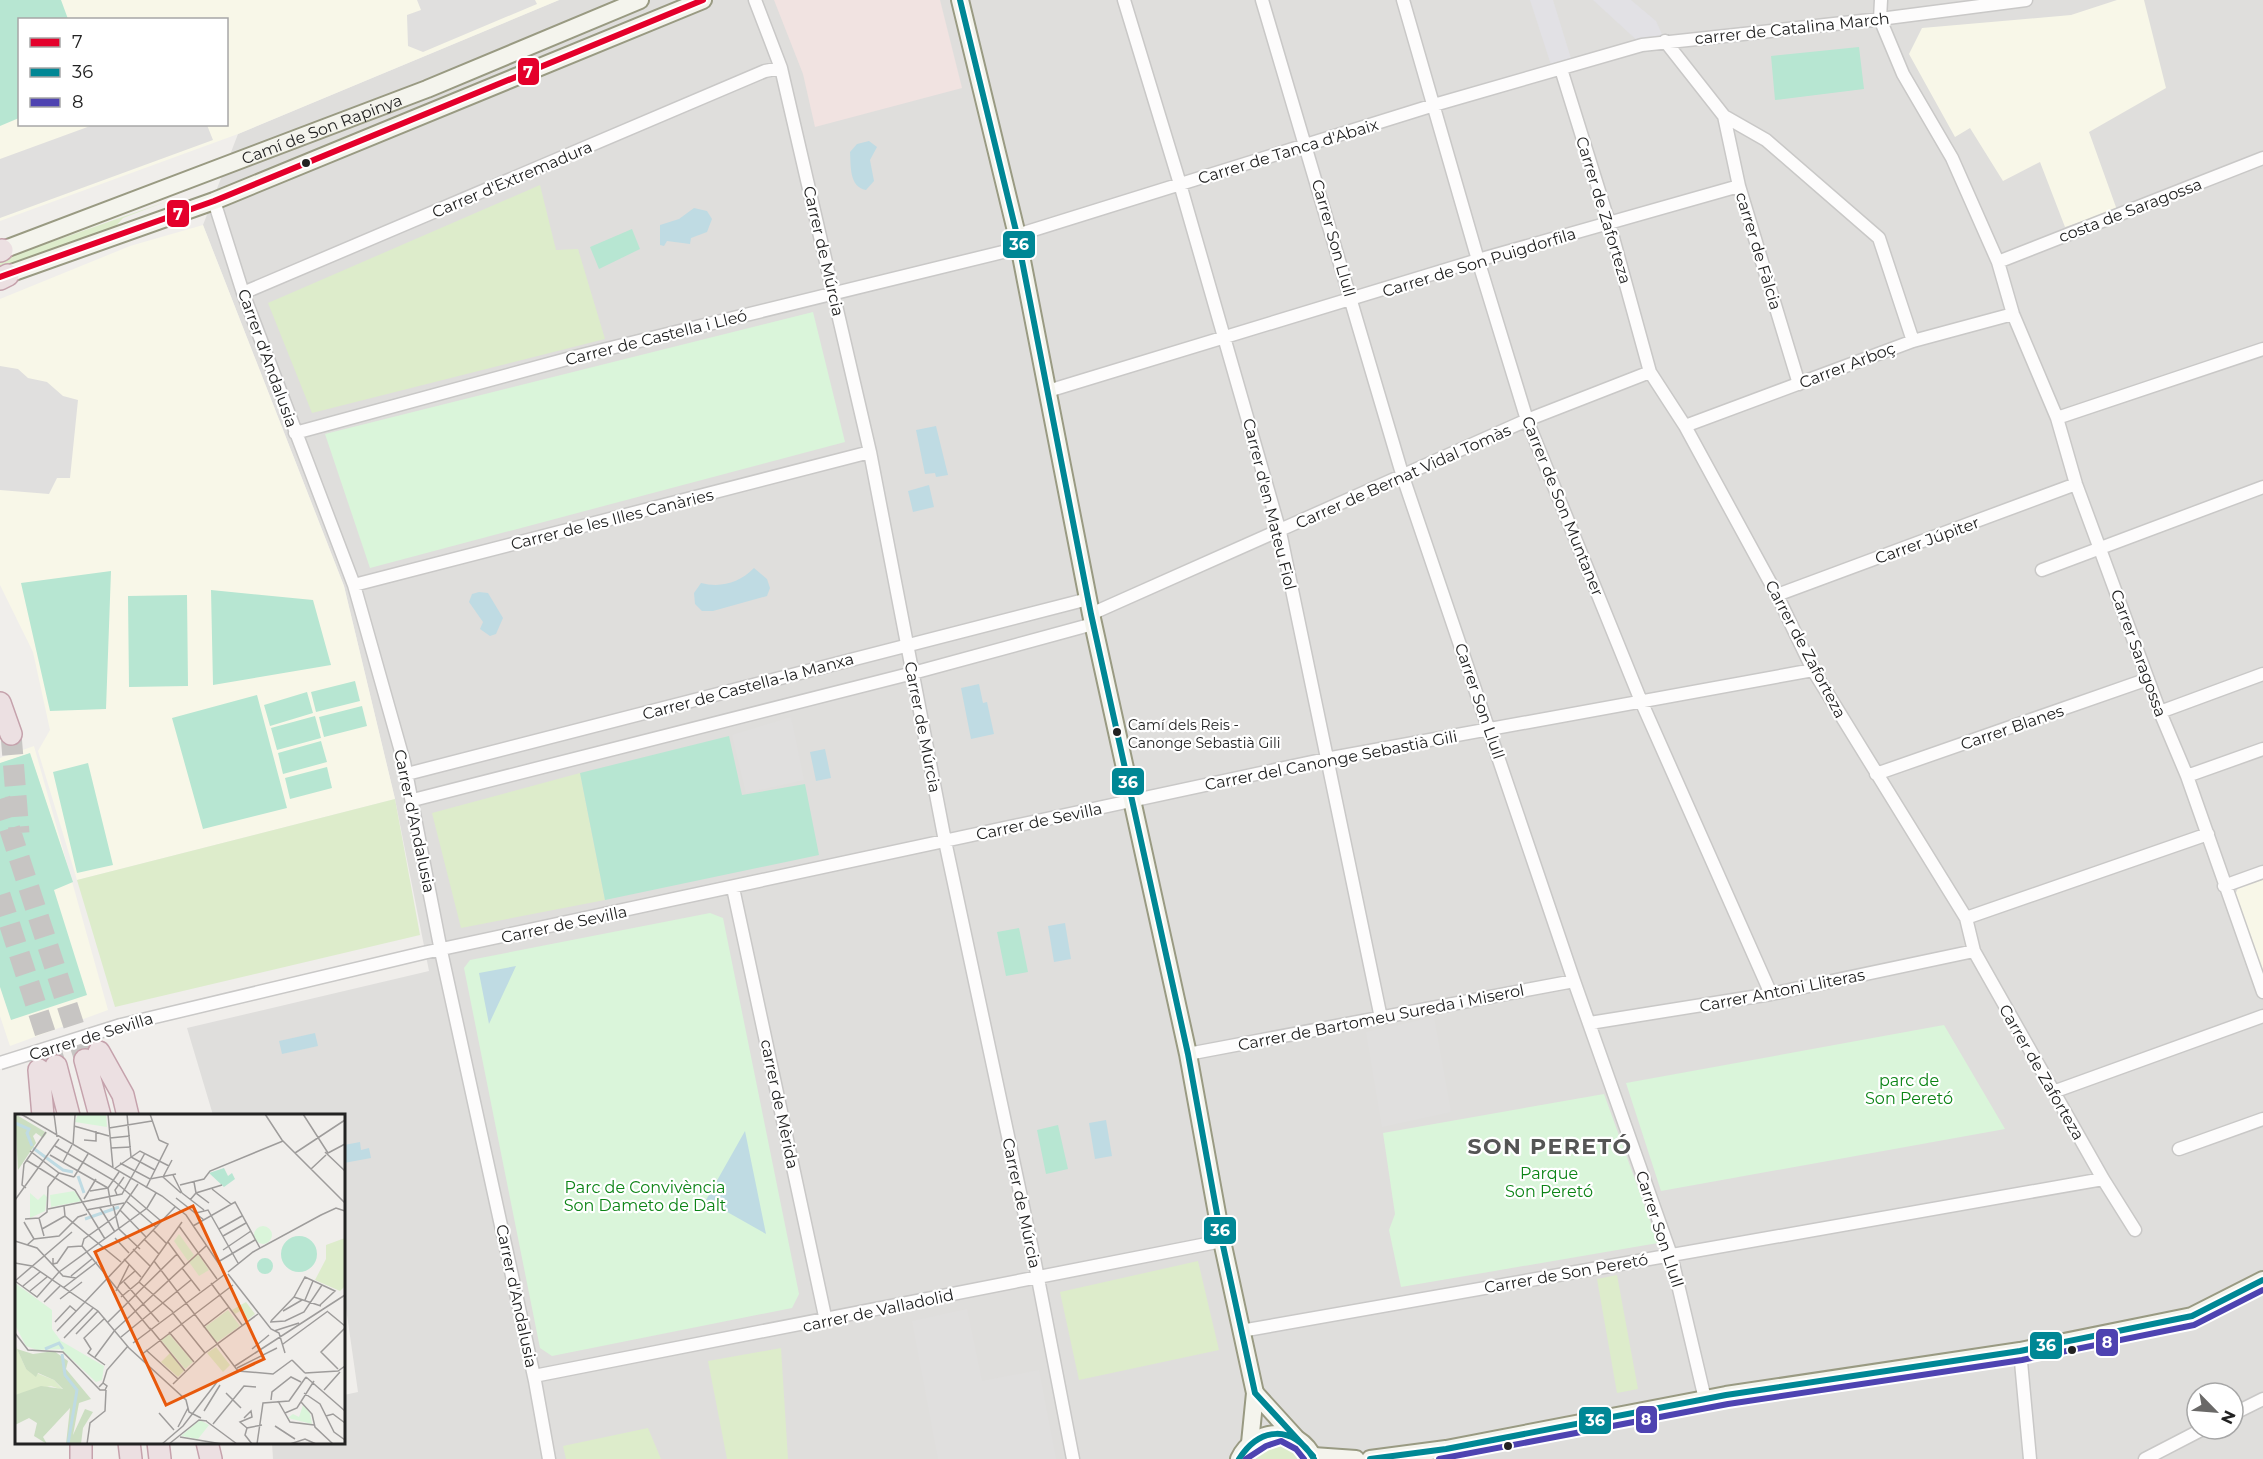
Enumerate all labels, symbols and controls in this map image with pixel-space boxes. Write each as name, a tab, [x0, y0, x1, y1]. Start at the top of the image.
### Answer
street label: carrer de Catalina March	[1694, 9, 1890, 48]
legend	[18, 18, 228, 126]
text: 7	[72, 31, 83, 53]
line badge: 7	[517, 57, 540, 86]
text: 36	[72, 61, 93, 83]
text: 7	[523, 63, 533, 82]
street label: Camí de Son Rapinya	[239, 90, 405, 169]
text: 8	[72, 91, 83, 113]
street label: Carrer de Tanca d'Abaix	[1196, 115, 1381, 188]
street label: Carrer de Zaforteza	[1572, 134, 1635, 286]
street label: Carrer d'Extremadura	[429, 137, 595, 222]
unlabelled marker	[300, 157, 312, 169]
street label: costa de Saragossa	[2056, 174, 2204, 247]
street label: Carrer Son Llull	[1308, 177, 1359, 299]
street label: Carrer de Múrcia	[799, 184, 848, 318]
street label: carrer de Fàlcia	[1732, 190, 1785, 312]
line badge: 7	[166, 199, 190, 228]
text: 7	[173, 205, 183, 224]
street label: Carrer de Son Puigdorfila	[1380, 224, 1578, 301]
line badge: 36	[1002, 230, 1036, 259]
text: 36	[1008, 235, 1029, 254]
street label: Carrer d'Andalusia	[234, 286, 301, 430]
street label: Carrer de Castella i Lleó	[563, 306, 749, 369]
street label: Carrer Arboç	[1797, 338, 1898, 392]
street label: Carrer de Son Muntaner	[1518, 413, 1607, 599]
street label: Carrer d'en Mateu Fiol	[1239, 416, 1300, 592]
street label: Carrer de Bernat Vidal Tomàs	[1293, 420, 1514, 533]
street label: Carrer de les Illes Canàries	[509, 485, 716, 554]
street label: Carrer Júpiter	[1872, 513, 1982, 568]
street label: Carrer de Zaforteza	[1761, 577, 1850, 721]
street label: Carrer Saragossa	[2107, 587, 2170, 719]
street label: Carrer Son Llull	[1451, 641, 1508, 762]
street label: Carrer de Castella-la Manxa	[640, 649, 856, 724]
street label: Carrer de Múrcia	[900, 660, 945, 794]
street label: Carrer Blanes	[1958, 701, 2066, 754]
place label: Camí dels Reis - Canonge Sebastià Gili	[1128, 716, 1281, 752]
marker: Camí dels Reis - Canonge Sebastià Gili	[1111, 726, 1123, 738]
street label: Carrer del Canonge Sebastià Gili	[1203, 727, 1459, 794]
street label: Carrer d'Andalusia	[390, 748, 439, 894]
line badge: 36	[1111, 767, 1145, 796]
text: 36	[1117, 773, 1138, 792]
street label: Carrer de Sevilla	[974, 799, 1104, 844]
street label: Carrer de Sevilla	[499, 902, 629, 947]
street label: Carrer Antoni Lliteras	[1698, 965, 1867, 1016]
street label: Carrer de Bartomeu Sureda i Miserol	[1236, 980, 1526, 1055]
street label: Carrer de Zaforteza	[1995, 1001, 2088, 1143]
street label: Carrer de Sevilla	[27, 1009, 155, 1064]
street label: carrer de Mèrida	[757, 1038, 803, 1171]
park label: parc de Son Peretó	[1865, 1071, 1953, 1108]
inset map	[15, 1114, 345, 1444]
district label: SON PERETÓ	[1467, 1133, 1633, 1160]
street label: Carrer de Múrcia	[998, 1136, 1045, 1270]
park label: Parque Son Peretó	[1505, 1164, 1593, 1201]
street label: Carrer Son Llull	[1632, 1168, 1687, 1290]
park label: Parc de Convivència Son Dameto de Dalt	[564, 1178, 727, 1215]
line badge: 36	[1203, 1216, 1237, 1245]
text: 36	[1209, 1221, 1230, 1240]
street label: Carrer d'Andalusia	[492, 1223, 541, 1369]
street label: Carrer de Son Peretó	[1483, 1250, 1650, 1297]
street label: carrer de Valladolid	[801, 1285, 955, 1336]
line badge: 8	[2095, 1328, 2119, 1357]
line badge: 36	[2029, 1331, 2063, 1360]
text: 8	[2102, 1333, 2112, 1352]
text: 36	[2035, 1336, 2056, 1355]
unlabelled marker	[2066, 1344, 2078, 1356]
north arrow	[2185, 1381, 2245, 1441]
line badge: 8	[1635, 1405, 1658, 1434]
line badge: 36	[1578, 1406, 1612, 1435]
text: N	[2217, 1407, 2239, 1427]
text: 8	[1641, 1410, 1651, 1429]
text: 36	[1584, 1411, 1605, 1430]
unlabelled marker	[1502, 1440, 1514, 1452]

